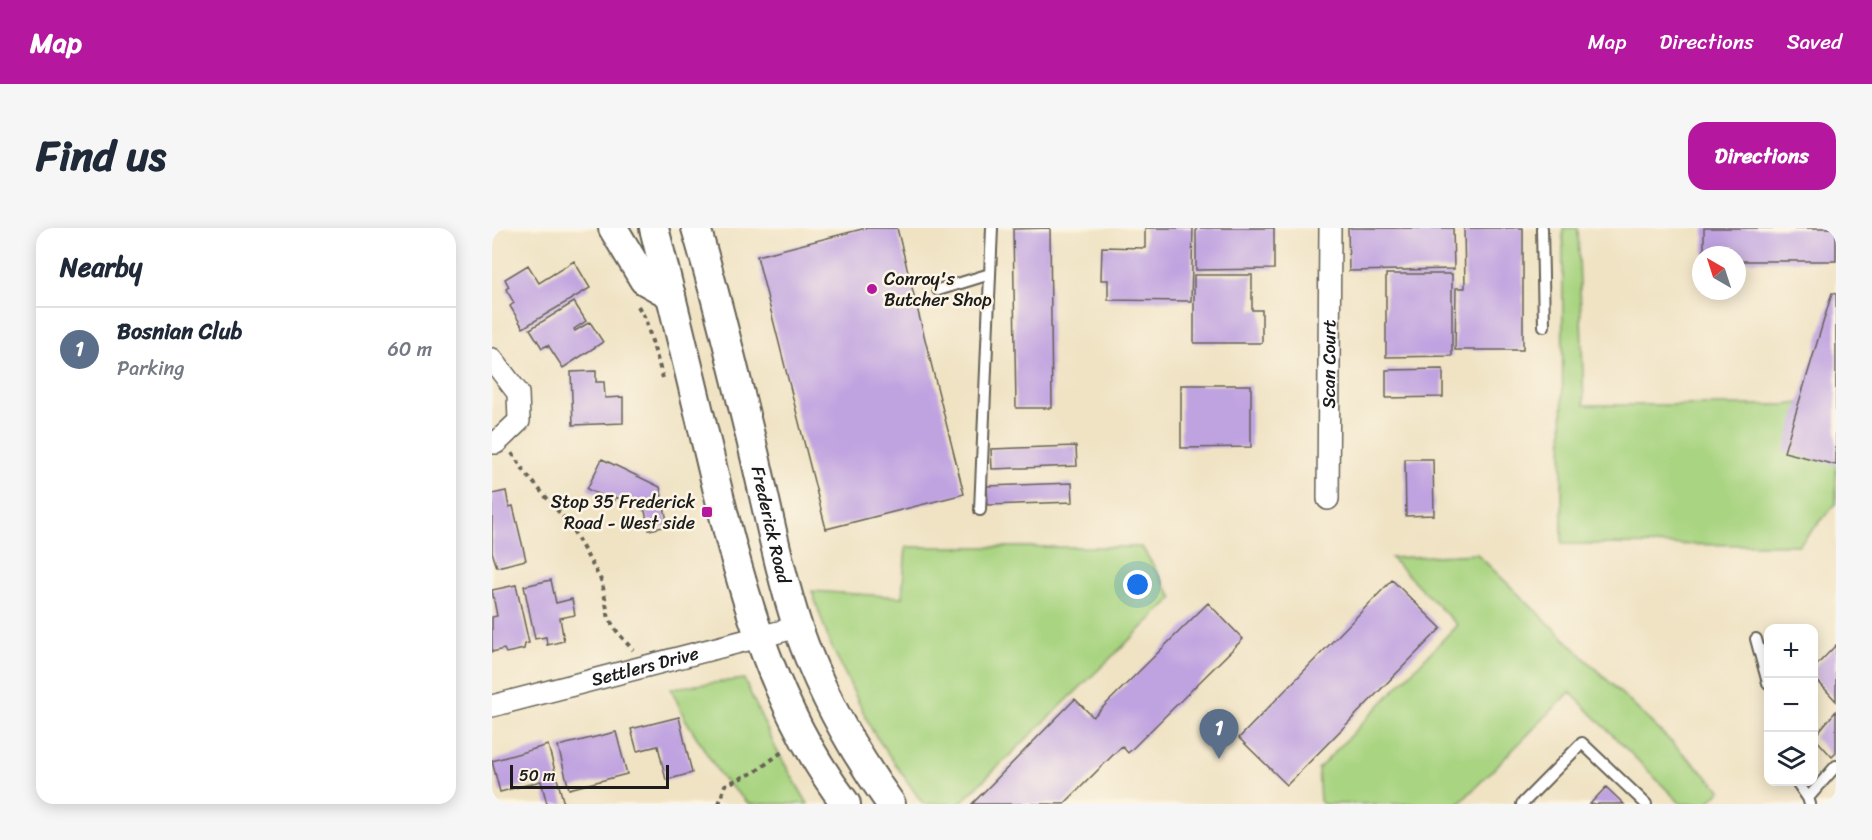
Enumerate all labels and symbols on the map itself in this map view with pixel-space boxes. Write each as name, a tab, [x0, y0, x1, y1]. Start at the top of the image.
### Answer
north arrow	[1692, 246, 1746, 300]
place label: Conroy's Butcher Shop	[884, 263, 992, 316]
marker: Conroy's Butcher Shop	[865, 282, 879, 296]
street label: Scan Court	[1313, 319, 1345, 409]
street label: Frederick Road	[742, 463, 800, 588]
place label: Stop 35 Frederick Road - West side	[551, 486, 695, 539]
marker: Stop 35 Frederick Road - West side	[700, 505, 714, 519]
your location	[1123, 570, 1152, 599]
street label: Settlers Drive	[588, 637, 702, 696]
pin: 1	[1200, 710, 1238, 759]
scale bar	[510, 762, 669, 790]

